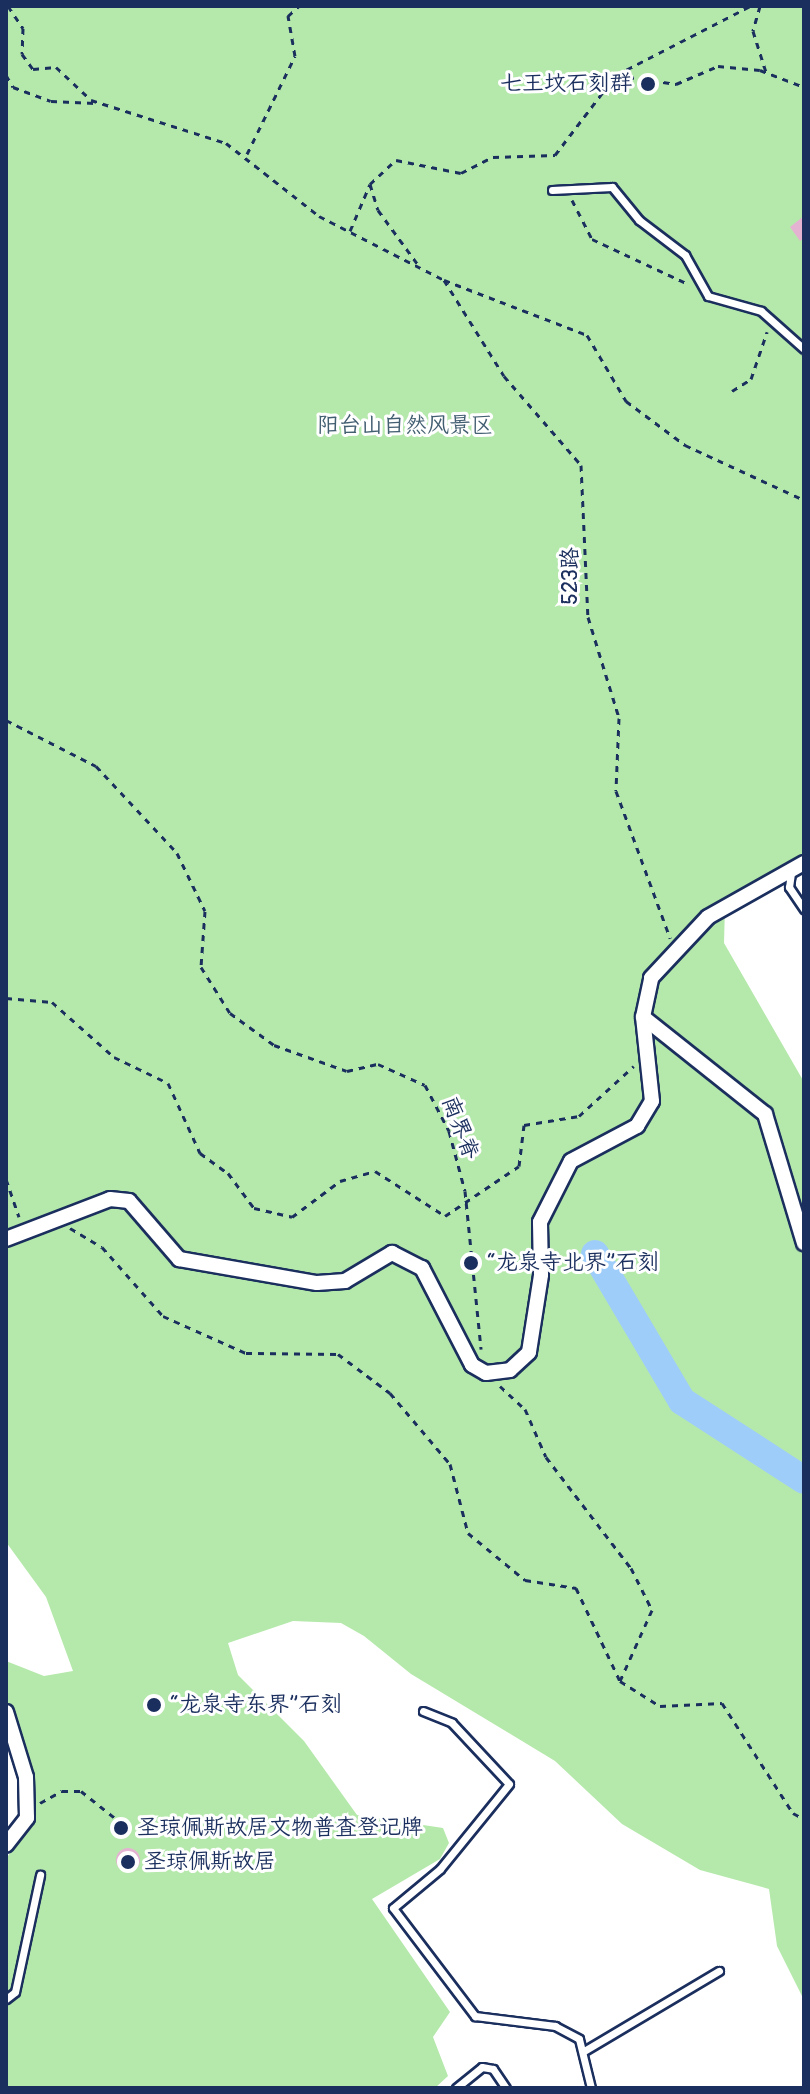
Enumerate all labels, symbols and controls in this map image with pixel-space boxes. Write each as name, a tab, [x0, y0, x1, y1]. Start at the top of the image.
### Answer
place label: 七王坟石刻群	[500, 71, 632, 97]
marker: 七王坟石刻群	[639, 75, 657, 93]
park label: 阳台山自然风景区	[317, 413, 493, 439]
street label: 523路	[558, 547, 584, 605]
street label: 南界脊	[436, 1092, 484, 1164]
place label: “龙泉寺北界”石刻	[487, 1250, 659, 1276]
marker: “龙泉寺北界”石刻	[462, 1254, 480, 1272]
place label: “龙泉寺东界”石刻	[170, 1692, 342, 1718]
marker: “龙泉寺东界”石刻	[145, 1696, 163, 1714]
place label: 圣琼佩斯故居文物普查登记牌	[137, 1815, 423, 1841]
marker: 圣琼佩斯故居文物普查登记牌	[112, 1819, 130, 1837]
place label: 圣琼佩斯故居	[144, 1849, 276, 1875]
marker: 圣琼佩斯故居	[119, 1853, 137, 1871]

